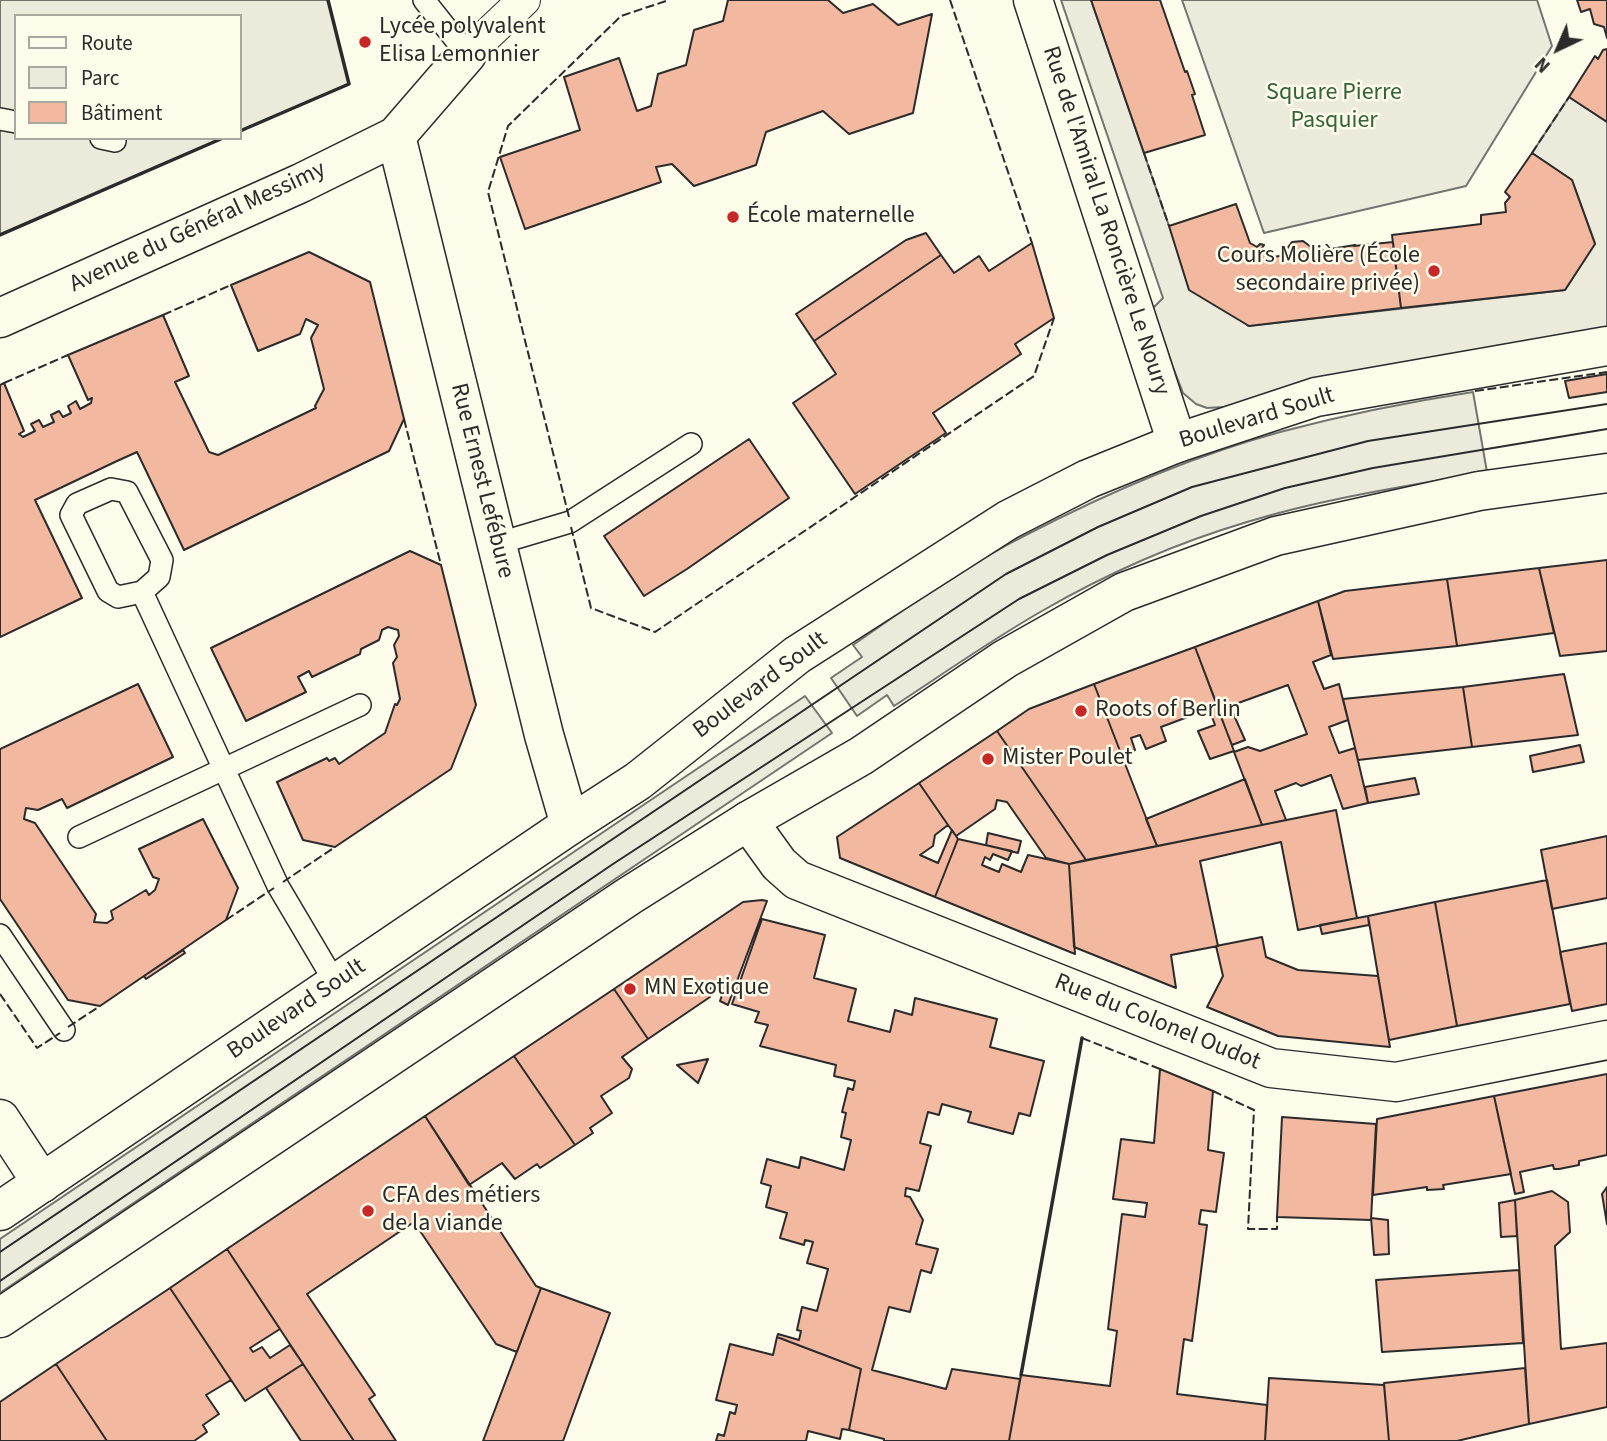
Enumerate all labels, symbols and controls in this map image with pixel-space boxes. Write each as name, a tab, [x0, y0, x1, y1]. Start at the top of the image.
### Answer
legend	[14, 14, 242, 140]
place label: Lycée polyvalent Elisa Lemonnier	[379, 14, 546, 70]
north arrow	[1523, 14, 1593, 84]
text: Route	[81, 28, 133, 58]
marker: Lycée polyvalent Elisa Lemonnier	[357, 34, 373, 50]
street label: Rue de l'Amiral La Roncière Le Noury	[1035, 43, 1175, 399]
text: N	[1529, 50, 1557, 79]
text: Parc	[81, 63, 119, 93]
park label: Square Pierre Pasquier	[1266, 80, 1402, 136]
text: Bâtiment	[81, 98, 162, 128]
street label: Avenue du Général Messimy	[66, 156, 330, 300]
place label: École maternelle	[747, 203, 915, 231]
marker: École maternelle	[725, 209, 741, 225]
place label: Cours Molière (École secondaire privée)	[1217, 243, 1420, 299]
marker: Cours Molière (École secondaire privée)	[1426, 263, 1442, 279]
street label: Rue Ernest Lefébure	[443, 380, 519, 582]
street label: Boulevard Soult	[1176, 382, 1338, 456]
street label: Boulevard Soult	[688, 626, 834, 746]
place label: Roots of Berlin	[1095, 697, 1241, 725]
marker: Roots of Berlin	[1073, 703, 1089, 719]
place label: Mister Poulet	[1002, 745, 1133, 773]
marker: Mister Poulet	[980, 751, 996, 767]
street label: Boulevard Soult	[222, 953, 372, 1067]
street label: Rue du Colonel Oudot	[1050, 969, 1264, 1077]
place label: MN Exotique	[644, 975, 769, 1003]
marker: MN Exotique	[622, 981, 638, 997]
place label: CFA des métiers de la viande	[382, 1183, 540, 1239]
marker: CFA des métiers de la viande	[360, 1203, 376, 1219]

